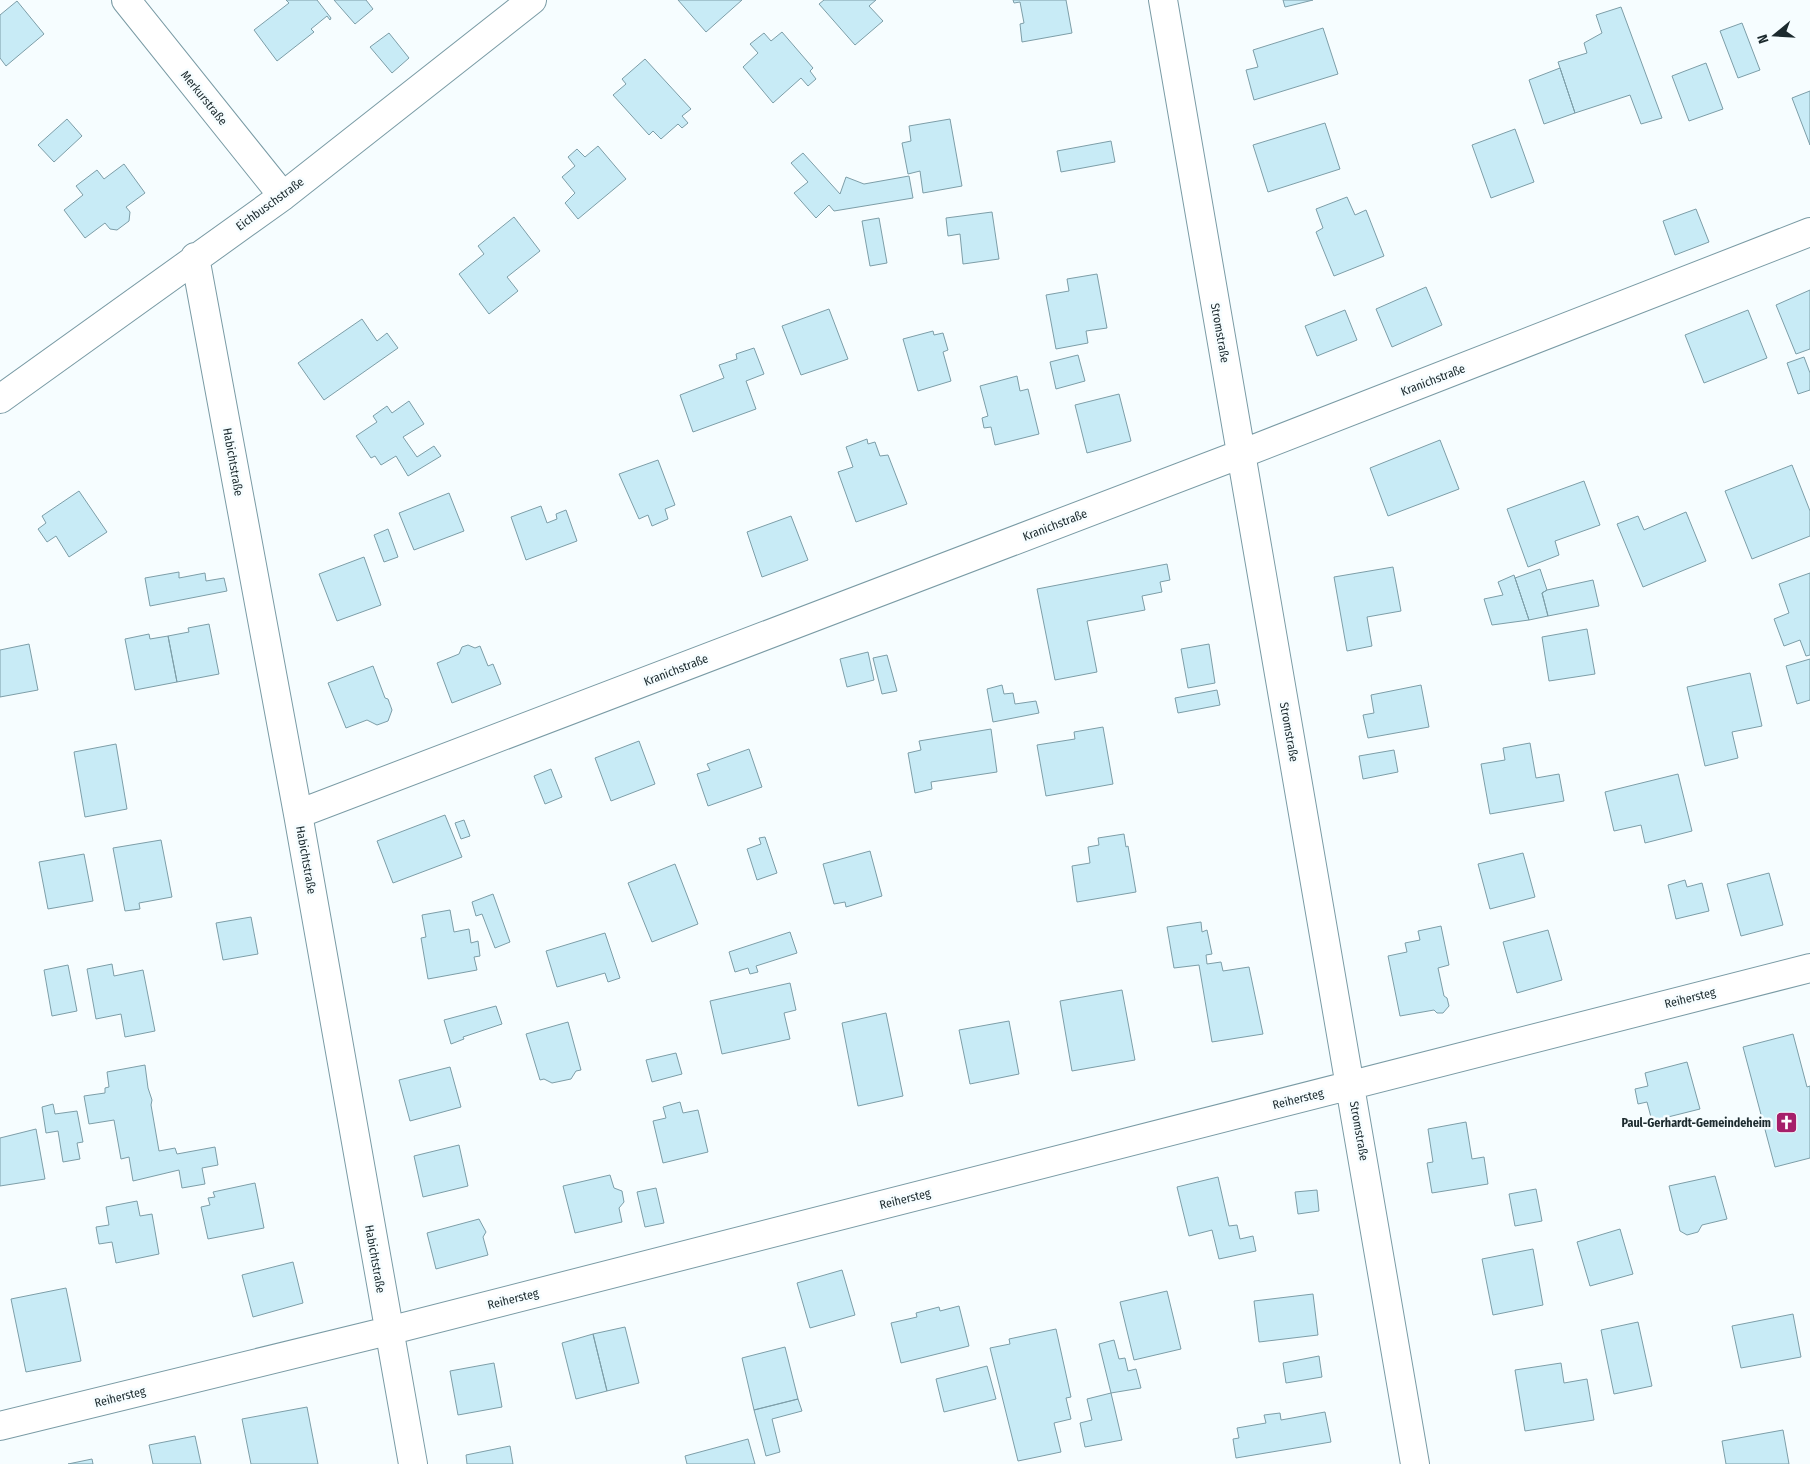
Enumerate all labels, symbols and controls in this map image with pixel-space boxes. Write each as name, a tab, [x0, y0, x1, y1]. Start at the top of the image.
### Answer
north arrow	[1750, 10, 1800, 60]
text: N	[1754, 32, 1772, 45]
street label: Merkurstraße	[178, 68, 230, 128]
street label: Eichbuschstraße	[233, 175, 307, 233]
street label: Stromstraße	[1208, 302, 1232, 364]
street label: Kranichstraße	[1399, 361, 1467, 399]
street label: Habichtstraße	[220, 427, 246, 497]
street label: Kranichstraße	[1021, 506, 1089, 544]
street label: Kranichstraße	[642, 651, 710, 689]
street label: Stromstraße	[1277, 701, 1301, 763]
street label: Habichtstraße	[293, 825, 319, 895]
street label: Reihersteg	[1663, 985, 1717, 1011]
street label: Reihersteg	[1271, 1086, 1325, 1112]
street label: Stromstraße	[1347, 1100, 1371, 1162]
church icon: Paul-Gerhardt-Gemeindeheim	[1775, 1111, 1799, 1135]
place label: Paul-Gerhardt-Gemeindeheim	[1621, 1116, 1771, 1130]
street label: Reihersteg	[878, 1186, 932, 1212]
street label: Habichtstraße	[362, 1224, 388, 1294]
street label: Reihersteg	[486, 1286, 540, 1312]
street label: Reihersteg	[93, 1384, 147, 1410]

